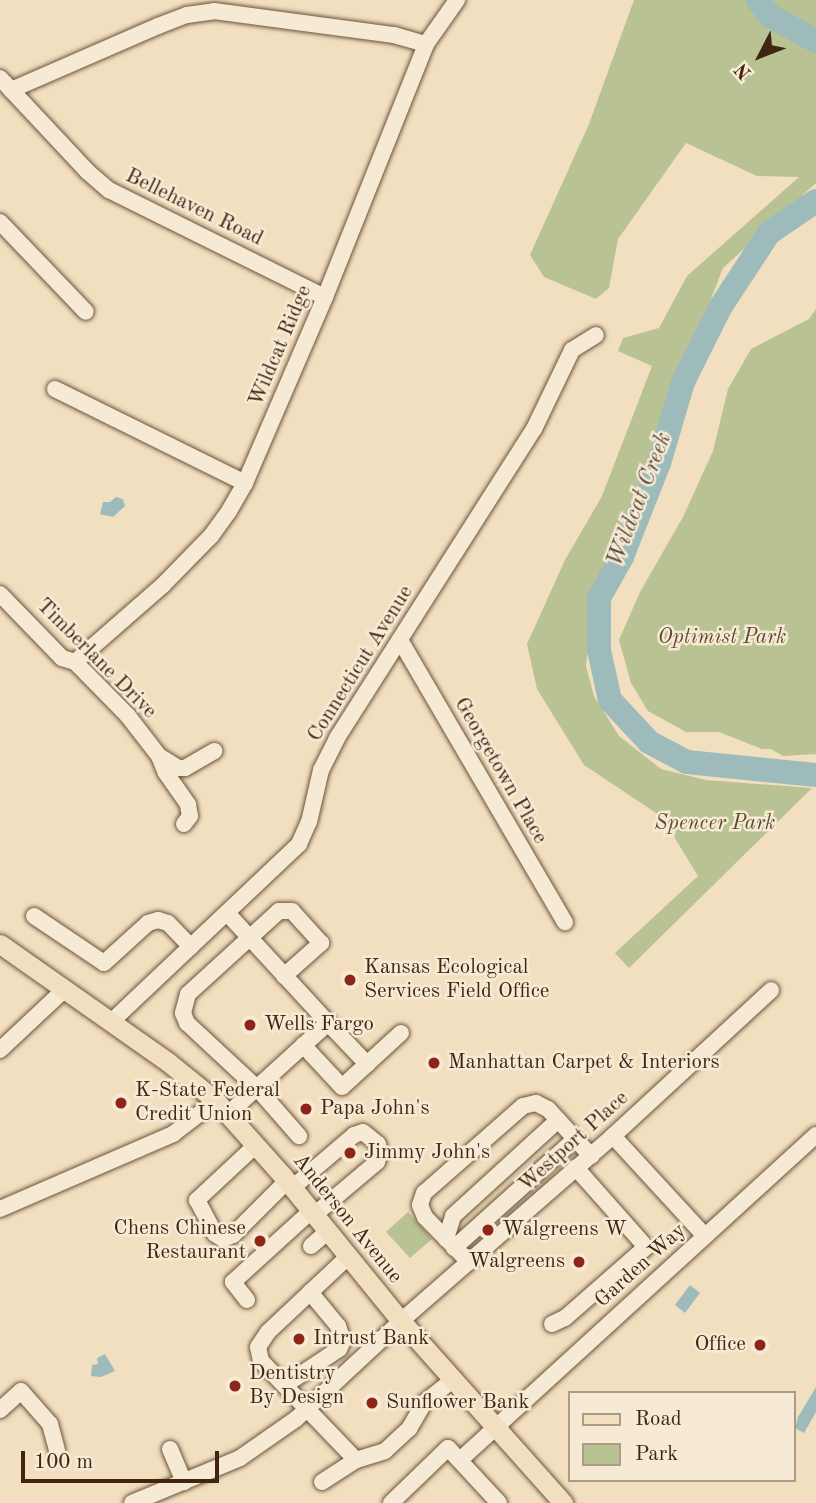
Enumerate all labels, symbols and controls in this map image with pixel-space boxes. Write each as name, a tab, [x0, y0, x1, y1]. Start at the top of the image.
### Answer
north arrow	[725, 21, 795, 91]
text: N	[732, 59, 756, 82]
street label: Bellehaven Road	[121, 164, 267, 252]
street label: Wildcat Ridge	[244, 282, 318, 410]
water label: Wildcat Creek	[602, 429, 678, 571]
street label: Connecticut Avenue	[303, 581, 419, 747]
street label: Timberlane Drive	[31, 594, 161, 724]
park label: Optimist Park	[658, 625, 786, 651]
street label: Georgetown Place	[448, 693, 552, 849]
park label: Spencer Park	[655, 811, 775, 837]
place label: Kansas Ecological Services Field Office	[364, 955, 550, 1005]
marker: Kansas Ecological Services Field Office	[342, 972, 358, 988]
place label: Wells Fargo	[264, 1012, 374, 1038]
marker: Wells Fargo	[242, 1017, 258, 1033]
place label: Manhattan Carpet & Interiors	[448, 1050, 720, 1076]
marker: Manhattan Carpet & Interiors	[426, 1055, 442, 1071]
place label: K-State Federal Credit Union	[135, 1078, 280, 1128]
street label: Westport Place	[514, 1086, 634, 1198]
marker: K-State Federal Credit Union	[113, 1095, 129, 1111]
place label: Papa John's	[320, 1096, 430, 1122]
marker: Papa John's	[298, 1101, 314, 1117]
place label: Jimmy John's	[364, 1140, 490, 1166]
marker: Jimmy John's	[342, 1145, 358, 1161]
street label: Anderson Avenue	[287, 1149, 407, 1289]
place label: Chens Chinese Restaurant	[114, 1216, 246, 1266]
place label: Walgreens W	[502, 1217, 627, 1243]
street label: Garden Way	[590, 1219, 692, 1313]
marker: Walgreens W	[480, 1222, 496, 1238]
marker: Chens Chinese Restaurant	[252, 1233, 268, 1249]
place label: Walgreens	[468, 1249, 565, 1275]
marker: Walgreens	[571, 1254, 587, 1270]
place label: Intrust Bank	[313, 1326, 429, 1352]
marker: Intrust Bank	[291, 1331, 307, 1347]
place label: Office	[694, 1332, 746, 1358]
marker: Office	[752, 1337, 768, 1353]
place label: Dentistry By Design	[249, 1361, 344, 1411]
marker: Dentistry By Design	[227, 1378, 243, 1394]
place label: Sunflower Bank	[386, 1390, 529, 1416]
legend	[568, 1391, 795, 1482]
marker: Sunflower Bank	[364, 1395, 380, 1411]
text: Road	[635, 1409, 682, 1430]
scale bar	[24, 1436, 222, 1480]
text: Park	[635, 1444, 678, 1465]
text: 100 m	[34, 1452, 93, 1473]

